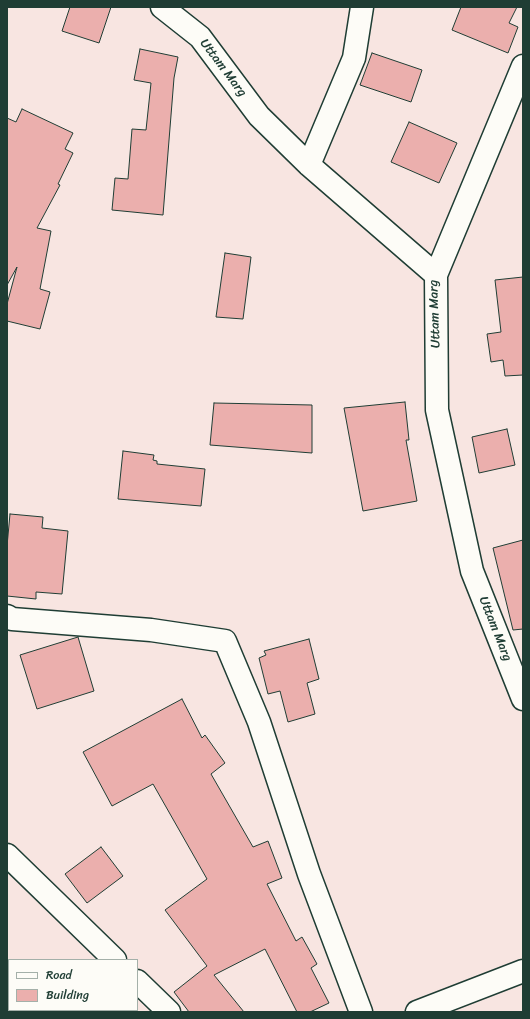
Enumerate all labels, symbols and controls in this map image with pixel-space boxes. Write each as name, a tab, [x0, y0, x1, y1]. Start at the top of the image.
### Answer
street label: Uttam Marg	[196, 36, 250, 100]
street label: Uttam Marg	[426, 280, 444, 348]
street label: Uttam Marg	[475, 594, 515, 664]
legend	[8, 959, 138, 1011]
text: Road	[46, 964, 72, 986]
text: Building	[46, 984, 89, 1006]

